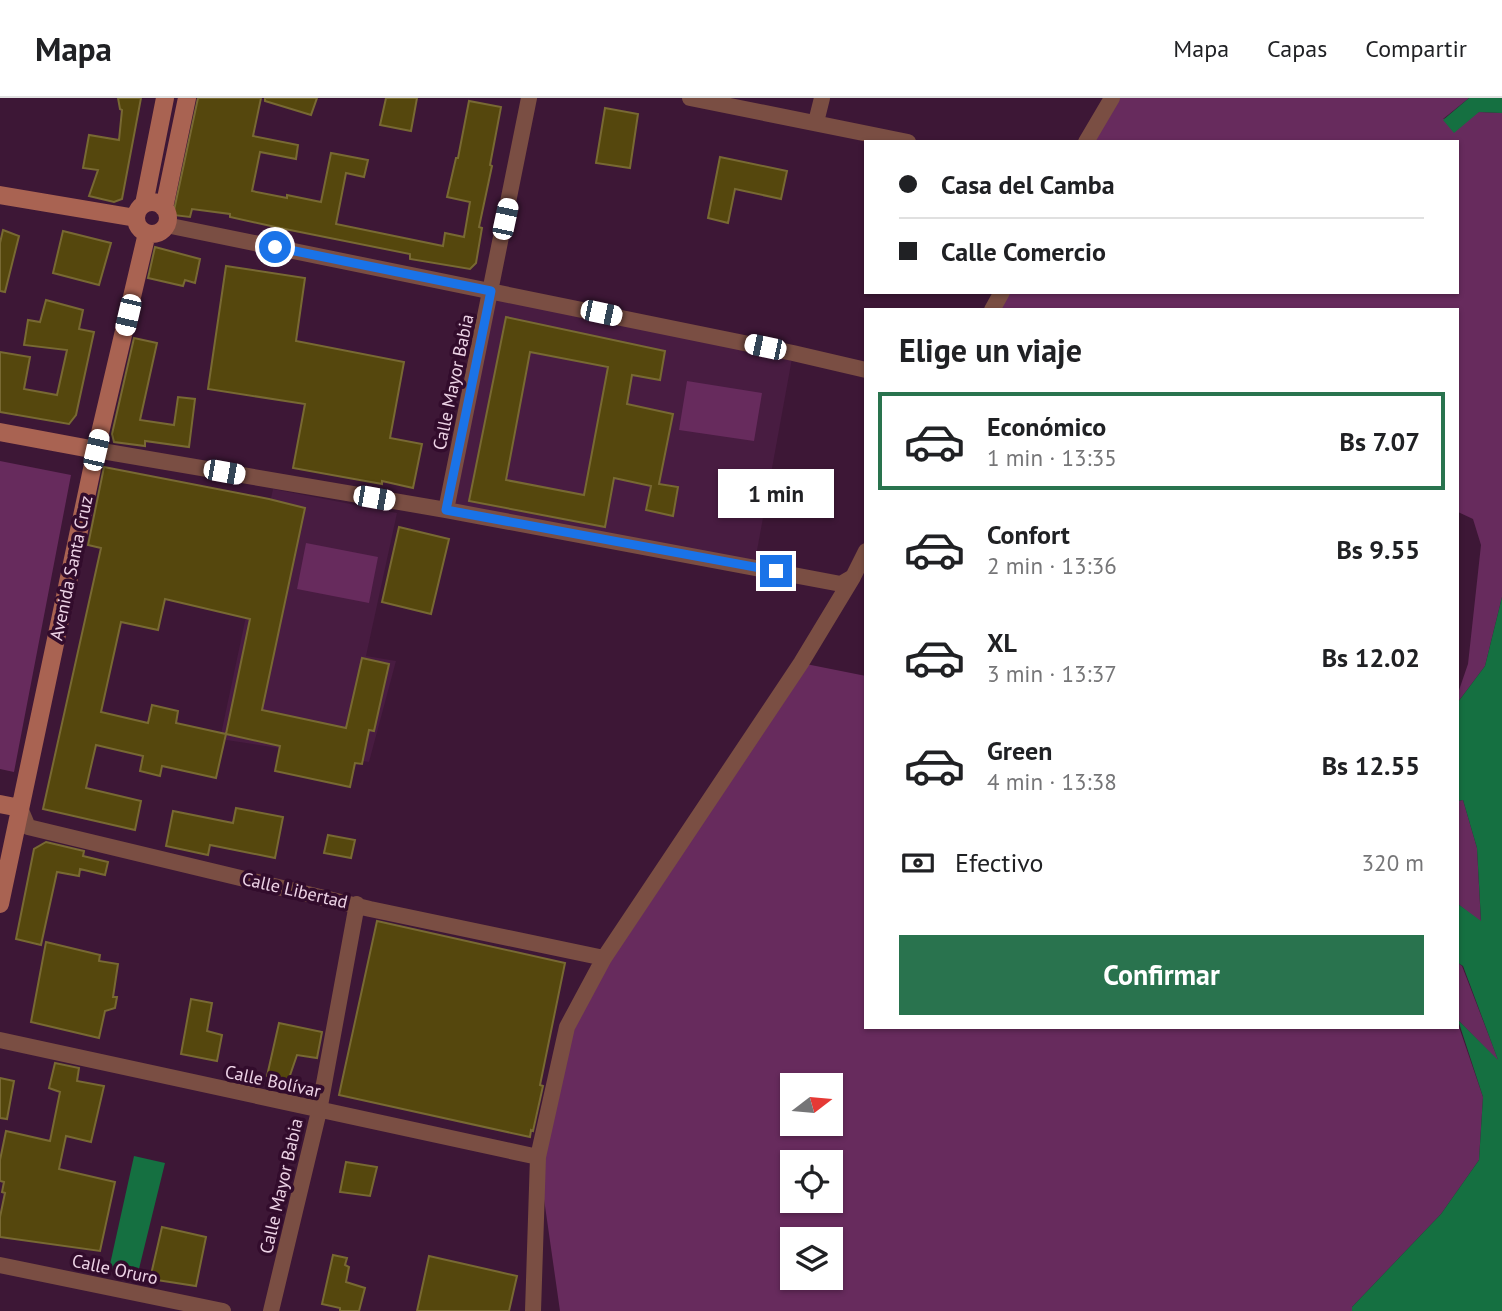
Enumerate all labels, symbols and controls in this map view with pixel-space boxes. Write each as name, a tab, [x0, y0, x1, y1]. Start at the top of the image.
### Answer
text: Mapa	[35, 27, 112, 70]
text: Mapa	[1173, 33, 1229, 64]
text: Capas	[1267, 33, 1327, 64]
text: Compartir	[1365, 33, 1467, 64]
text: Casa del Camba	[941, 168, 1115, 201]
car	[491, 196, 520, 242]
route start	[259, 231, 291, 263]
text: Calle Comercio	[941, 235, 1106, 268]
car	[114, 292, 143, 338]
car	[579, 298, 624, 328]
street label: Calle Mayor Babia	[427, 312, 479, 452]
text: Elige un viaje	[899, 329, 1082, 371]
car	[743, 332, 788, 362]
icon: car	[903, 410, 966, 473]
text: Económico	[987, 410, 1106, 443]
text: Bs 7.07	[1340, 425, 1420, 458]
car	[82, 427, 111, 473]
text: 1 min · 13:35	[987, 443, 1117, 472]
car	[202, 458, 247, 486]
callout: 1 min	[718, 470, 834, 518]
text: 1 min	[748, 479, 804, 508]
car	[352, 484, 397, 512]
street label: Avenida Santa Cruz	[44, 493, 98, 643]
icon: car	[903, 518, 966, 581]
text: Confort	[987, 518, 1070, 551]
text: Bs 9.55	[1336, 533, 1420, 566]
text: 2 min · 13:36	[987, 551, 1117, 580]
route end	[760, 555, 792, 587]
icon: car	[903, 626, 966, 689]
text: XL	[987, 626, 1017, 659]
text: Bs 12.02	[1322, 641, 1420, 674]
text: 3 min · 13:37	[987, 659, 1117, 688]
icon: car	[903, 734, 966, 797]
text: Green	[987, 734, 1052, 767]
text: Bs 12.55	[1322, 749, 1420, 782]
text: 4 min · 13:38	[987, 767, 1117, 796]
icon: cash	[899, 844, 937, 882]
text: Efectivo	[955, 846, 1044, 879]
text: 320 m	[1362, 848, 1424, 877]
street label: Calle Libertad	[240, 867, 350, 913]
button: Confirmar	[899, 935, 1424, 1015]
street label: Calle Bolívar	[223, 1060, 323, 1102]
north arrow	[780, 1073, 844, 1136]
map controls	[780, 1073, 843, 1290]
street label: Calle Mayor Babia	[254, 1116, 308, 1256]
button: locate	[780, 1150, 843, 1213]
button: layers	[780, 1227, 843, 1290]
street label: Calle Oruro	[70, 1249, 160, 1289]

